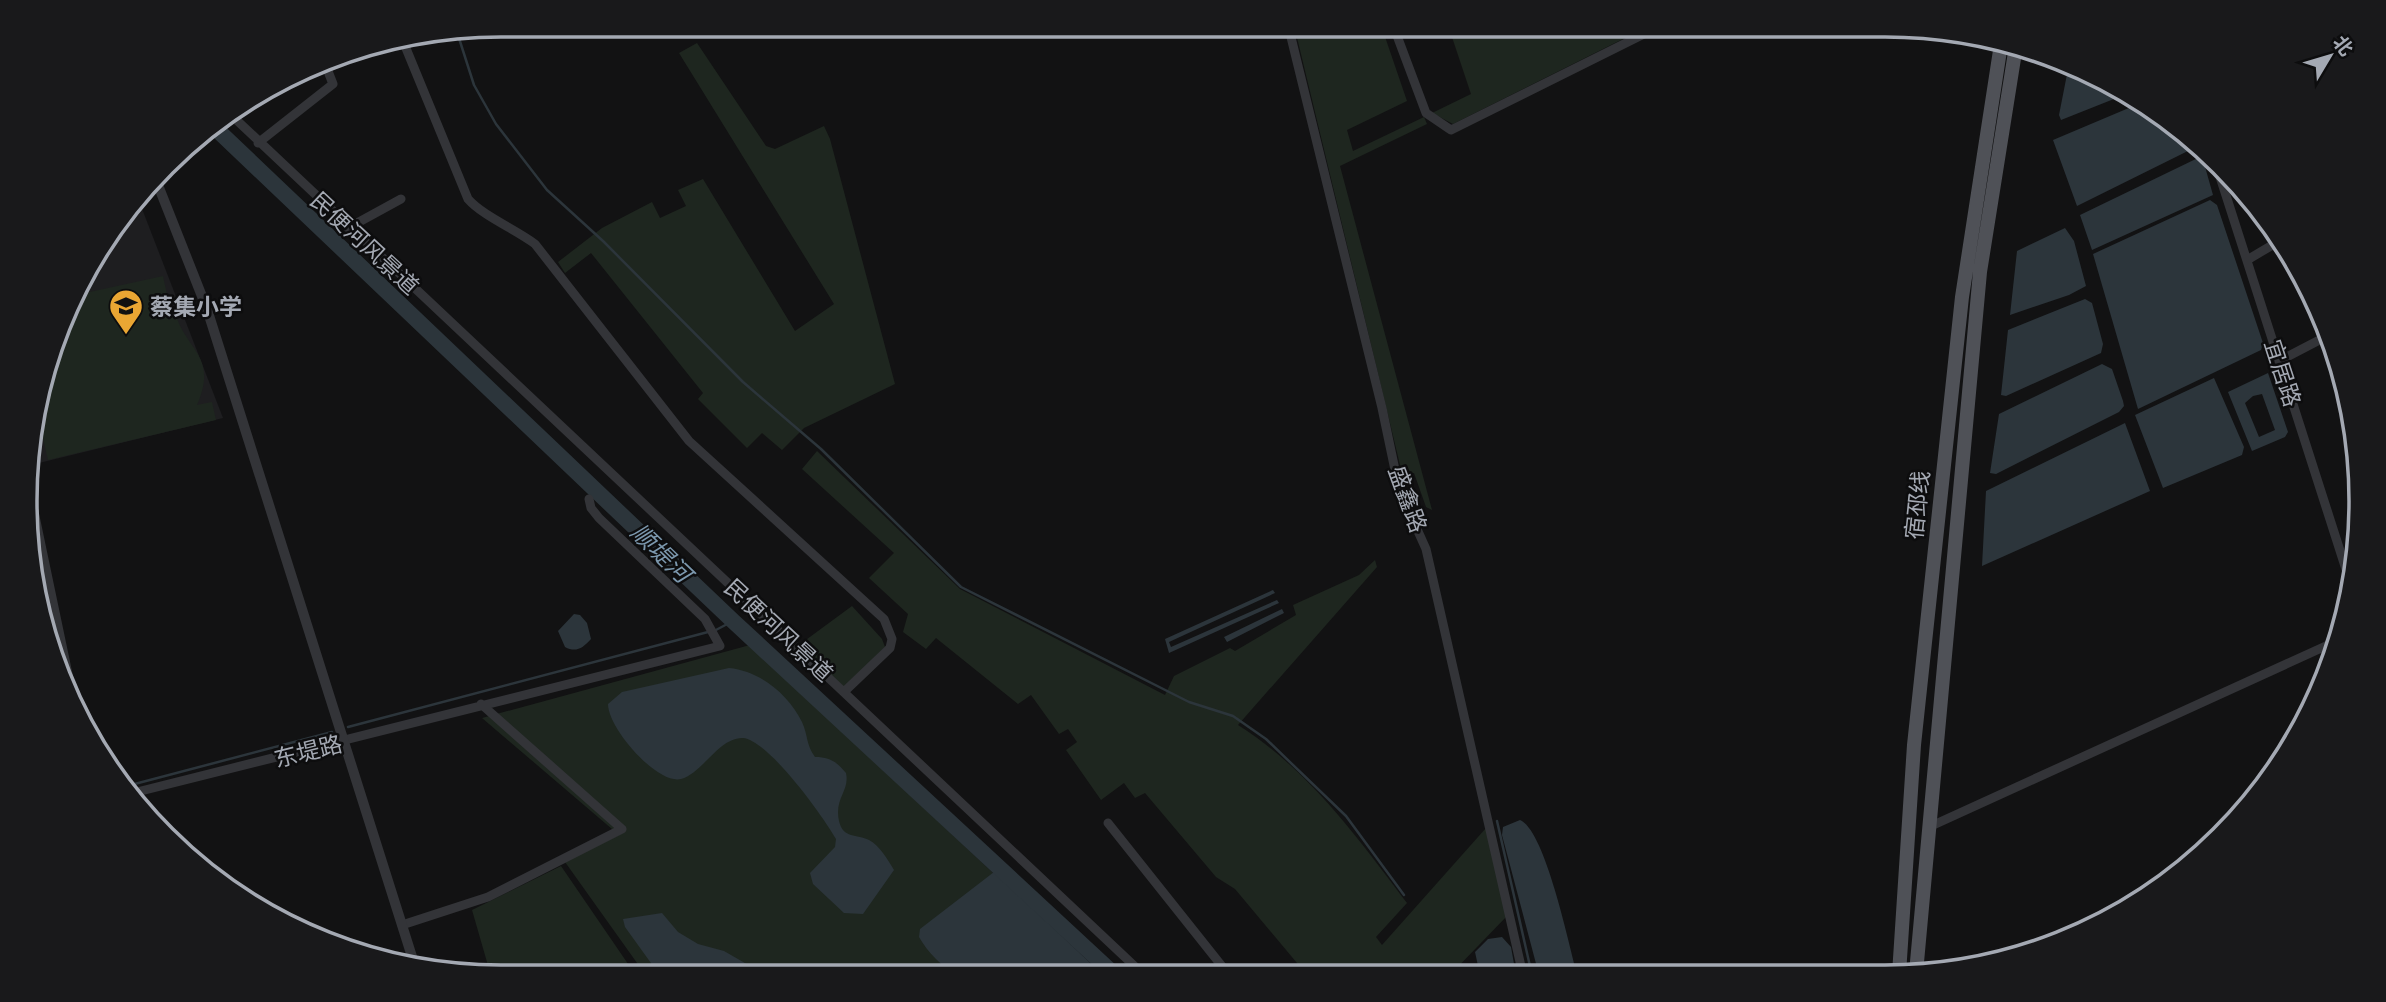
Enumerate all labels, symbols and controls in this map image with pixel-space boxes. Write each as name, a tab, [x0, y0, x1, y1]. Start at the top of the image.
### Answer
north arrow	[2295, 21, 2365, 91]
text: 北	[2329, 31, 2358, 60]
street label: 民便河风景道	[305, 186, 425, 300]
school or university icon: 蔡集小学	[107, 287, 145, 336]
place label: 蔡集小学	[150, 293, 242, 320]
street label: 宜居路	[2259, 336, 2307, 410]
street label: 盛鑫路	[1384, 462, 1432, 536]
street label: 宿邳线	[1900, 469, 1934, 541]
water label: 顺堤河	[625, 518, 700, 591]
street label: 民便河风景道	[719, 573, 839, 687]
street label: 东堤路	[271, 730, 345, 772]

